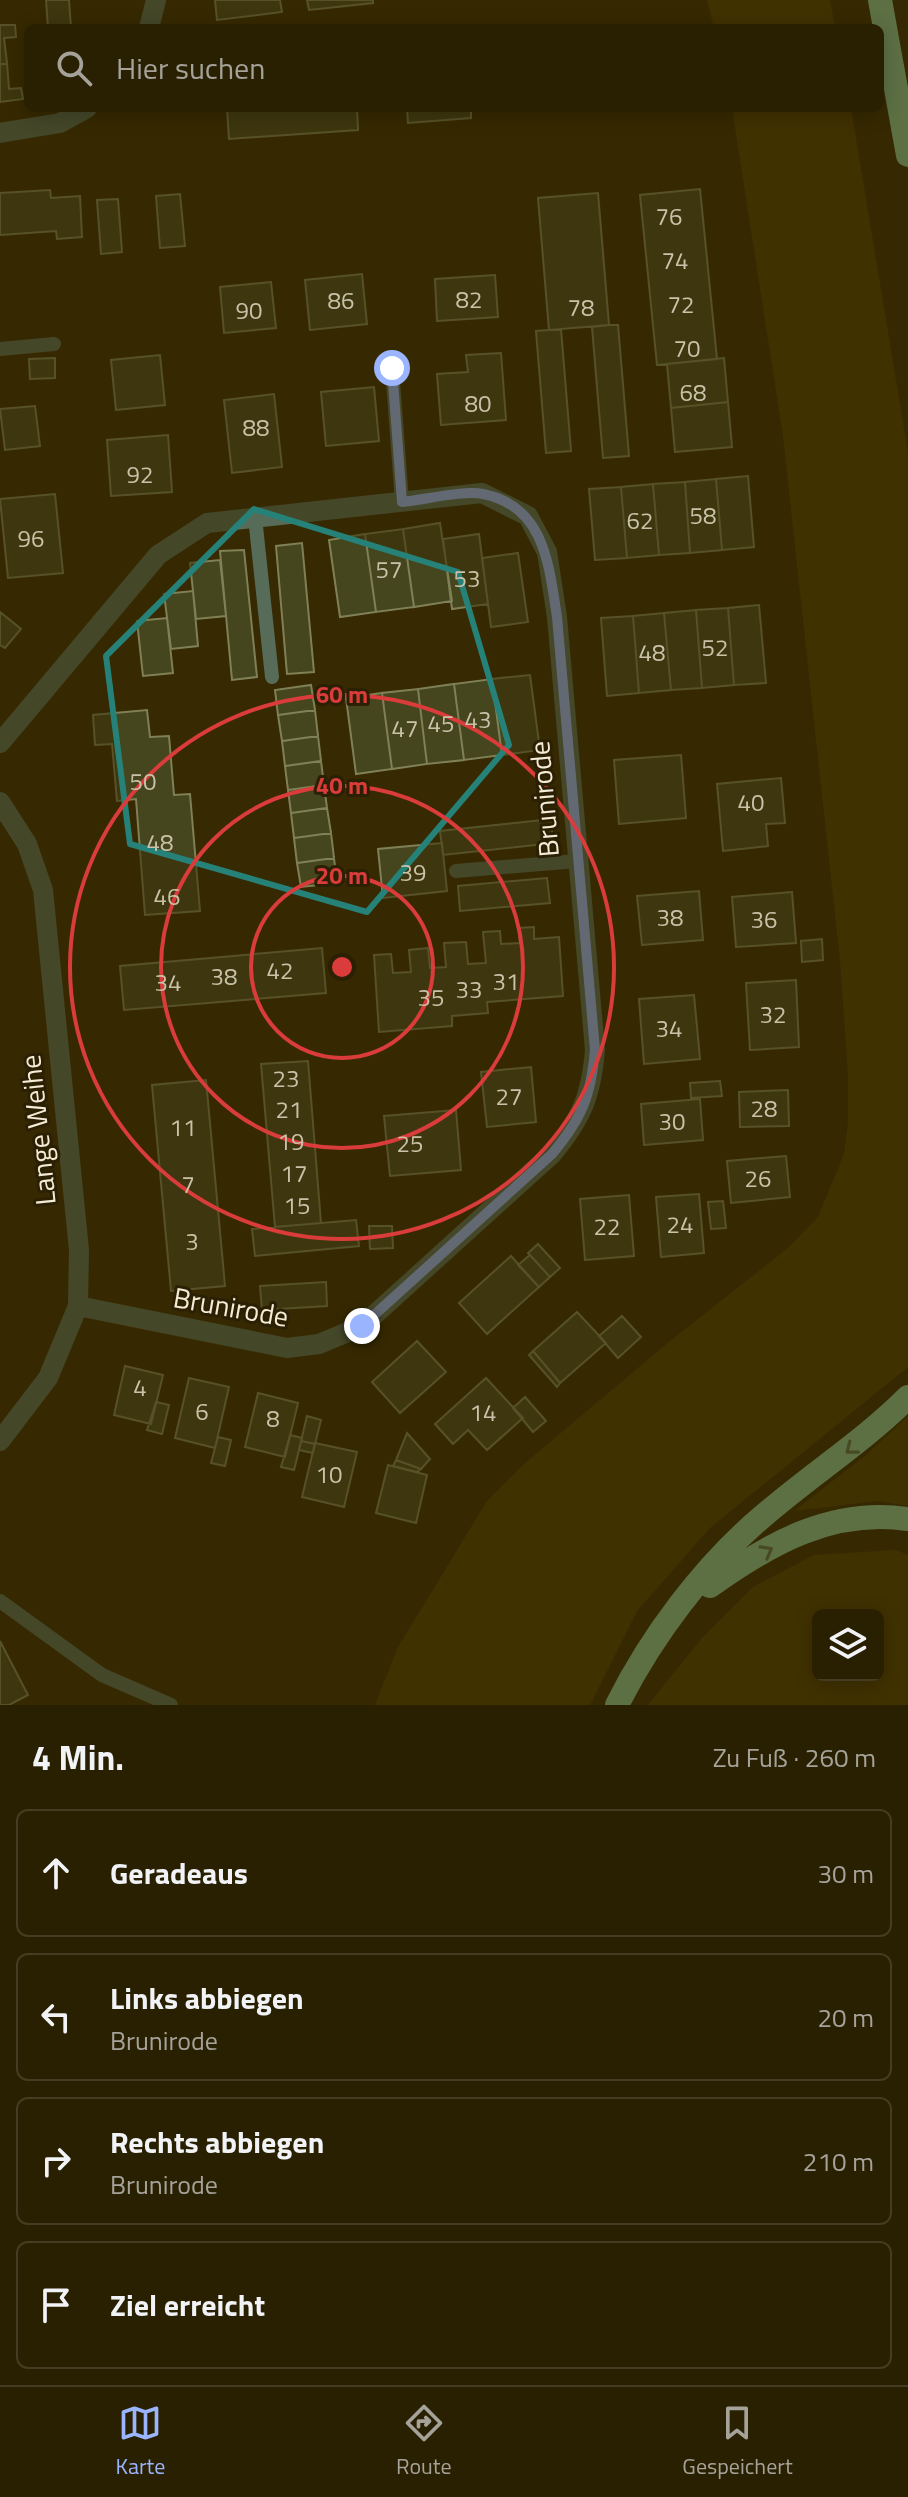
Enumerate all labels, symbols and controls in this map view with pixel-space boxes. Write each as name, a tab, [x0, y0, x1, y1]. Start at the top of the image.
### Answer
search box	[24, 24, 884, 112]
text: Hier suchen	[116, 45, 265, 91]
icon: search	[52, 46, 96, 90]
house number: 76	[656, 198, 682, 234]
house number: 74	[662, 242, 688, 278]
house number: 82	[456, 281, 482, 317]
house number: 86	[328, 282, 354, 318]
house number: 72	[668, 286, 694, 322]
house number: 78	[568, 289, 594, 325]
house number: 90	[236, 292, 262, 328]
house number: 70	[674, 330, 700, 366]
route start	[374, 350, 410, 386]
house number: 68	[680, 374, 706, 410]
house number: 80	[465, 385, 491, 421]
house number: 88	[243, 409, 269, 445]
house number: 92	[127, 456, 153, 492]
house number: 58	[690, 497, 716, 533]
house number: 62	[627, 502, 653, 538]
house number: 96	[18, 520, 44, 556]
house number: 57	[376, 551, 402, 587]
house number: 53	[454, 560, 480, 596]
house number: 52	[702, 629, 728, 665]
house number: 48	[639, 634, 665, 670]
text: 60 m	[316, 676, 368, 712]
house number: 43	[465, 701, 491, 737]
house number: 45	[428, 705, 454, 741]
house number: 47	[392, 710, 418, 746]
street label: Brunirode	[517, 739, 570, 859]
house number: 50	[130, 763, 156, 799]
text: 40 m	[316, 767, 368, 803]
house number: 40	[738, 784, 764, 820]
house number: 48	[147, 824, 173, 860]
house number: 39	[400, 854, 426, 890]
text: 20 m	[316, 857, 368, 893]
house number: 46	[154, 878, 180, 914]
house number: 38	[657, 899, 683, 935]
house number: 36	[751, 901, 777, 937]
house number: 42	[267, 952, 293, 988]
centre of rings	[328, 953, 356, 981]
house number: 38	[211, 958, 237, 994]
house number: 31	[493, 963, 519, 999]
house number: 34	[155, 964, 181, 1000]
house number: 33	[456, 971, 482, 1007]
house number: 35	[418, 979, 444, 1015]
house number: 32	[760, 996, 786, 1032]
house number: 34	[656, 1010, 682, 1046]
street label: Lange Weihe	[8, 1053, 67, 1207]
house number: 23	[273, 1060, 299, 1096]
house number: 27	[496, 1078, 522, 1114]
house number: 28	[751, 1090, 777, 1126]
house number: 21	[276, 1091, 302, 1127]
house number: 30	[659, 1103, 685, 1139]
house number: 11	[170, 1109, 196, 1145]
house number: 19	[278, 1123, 304, 1159]
house number: 25	[397, 1125, 423, 1161]
house number: 17	[281, 1155, 307, 1191]
house number: 26	[745, 1160, 771, 1196]
house number: 7	[181, 1166, 195, 1202]
house number: 15	[284, 1187, 310, 1223]
house number: 24	[667, 1206, 693, 1242]
house number: 22	[594, 1208, 620, 1244]
house number: 3	[185, 1223, 199, 1259]
street label: Brunirode	[170, 1275, 292, 1338]
route end	[344, 1308, 380, 1344]
house number: 4	[133, 1369, 147, 1405]
house number: 6	[195, 1393, 209, 1429]
house number: 14	[470, 1394, 496, 1430]
house number: 8	[266, 1400, 280, 1436]
one-way arrow	[845, 1440, 860, 1454]
house number: 10	[316, 1456, 342, 1492]
one-way arrow	[759, 1545, 773, 1560]
map controls	[812, 1609, 884, 1681]
button: layers	[812, 1609, 884, 1681]
text: 4 Min.	[32, 1731, 124, 1783]
text: Zu Fuß · 260 m	[713, 1738, 876, 1777]
text: Geradeaus	[110, 1850, 248, 1896]
icon: ahead	[34, 1851, 78, 1895]
text: 30 m	[817, 1854, 874, 1893]
text: Links abbiegen	[110, 1975, 304, 2021]
icon: left	[34, 1995, 78, 2039]
text: 20 m	[817, 1998, 874, 2037]
text: Brunirode	[110, 2021, 218, 2060]
text: Rechts abbiegen	[110, 2119, 324, 2165]
icon: right	[34, 2139, 78, 2183]
text: 210 m	[803, 2142, 874, 2181]
text: Brunirode	[110, 2165, 218, 2204]
text: Ziel erreicht	[110, 2282, 265, 2328]
icon: arrive	[34, 2283, 78, 2327]
tab: Karte	[115, 2401, 165, 2483]
tab: Route	[396, 2401, 452, 2483]
tab: Gespeichert	[682, 2401, 793, 2483]

